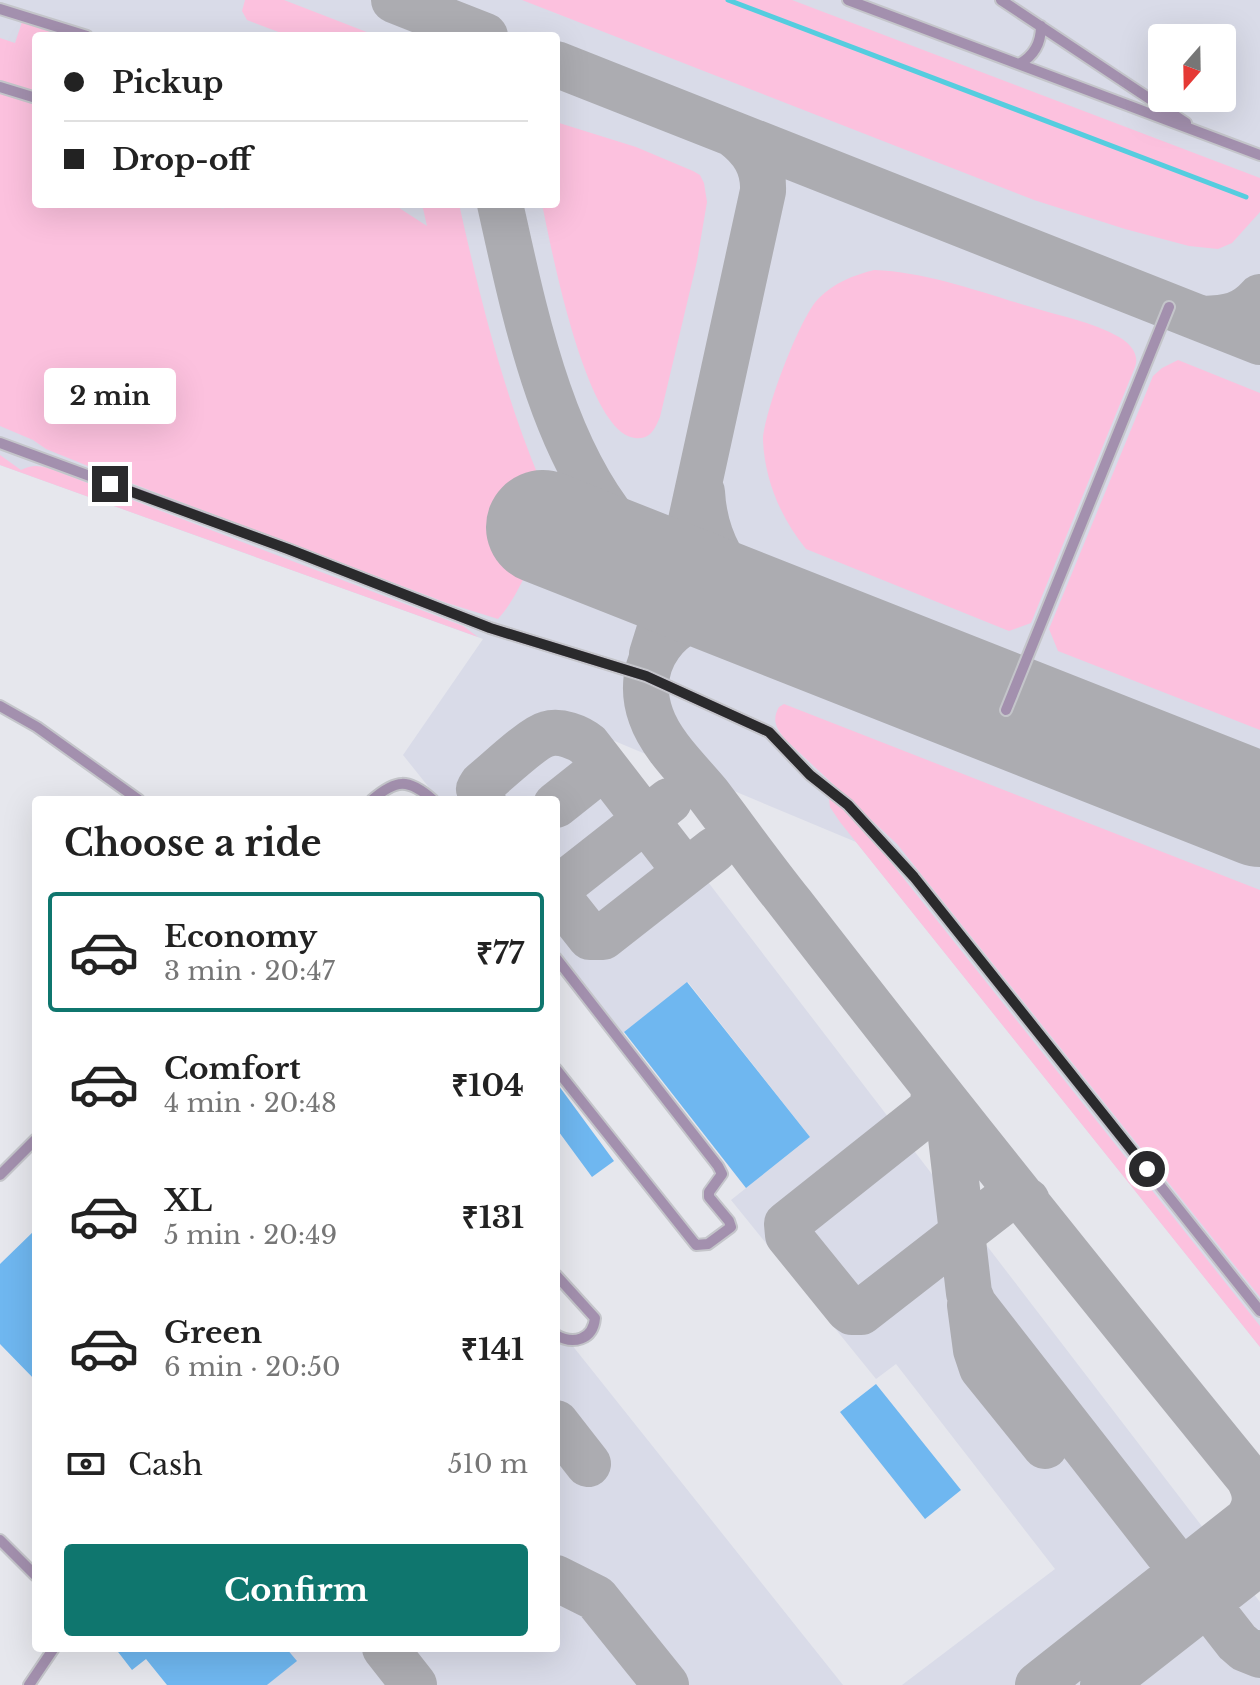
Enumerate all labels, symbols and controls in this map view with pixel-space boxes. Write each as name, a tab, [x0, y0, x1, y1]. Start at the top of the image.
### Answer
north arrow	[1148, 24, 1236, 112]
map controls	[1148, 24, 1236, 112]
text: Pickup	[112, 64, 223, 101]
text: Drop-off	[112, 141, 252, 178]
callout: 2 min	[44, 368, 176, 424]
text: 2 min	[70, 380, 150, 412]
route end	[92, 466, 128, 502]
text: Choose a ride	[64, 821, 321, 866]
icon: car	[68, 916, 140, 988]
text: Economy	[164, 918, 317, 955]
text: ₹77	[476, 935, 524, 972]
text: 3 min · 20:47	[164, 955, 335, 987]
icon: car	[68, 1048, 140, 1120]
text: Comfort	[164, 1050, 301, 1087]
text: ₹104	[451, 1067, 524, 1104]
text: 4 min · 20:48	[164, 1087, 337, 1119]
route start	[1129, 1151, 1165, 1187]
icon: car	[68, 1180, 140, 1252]
text: XL	[164, 1182, 212, 1219]
text: ₹131	[462, 1199, 524, 1236]
text: 5 min · 20:49	[164, 1219, 337, 1251]
icon: car	[68, 1312, 140, 1384]
text: Green	[164, 1314, 262, 1351]
text: ₹141	[461, 1331, 524, 1368]
text: 6 min · 20:50	[164, 1351, 341, 1383]
icon: cash	[64, 1442, 108, 1486]
text: Cash	[128, 1446, 203, 1483]
text: 510 m	[448, 1448, 528, 1480]
button: Confirm	[64, 1544, 528, 1636]

